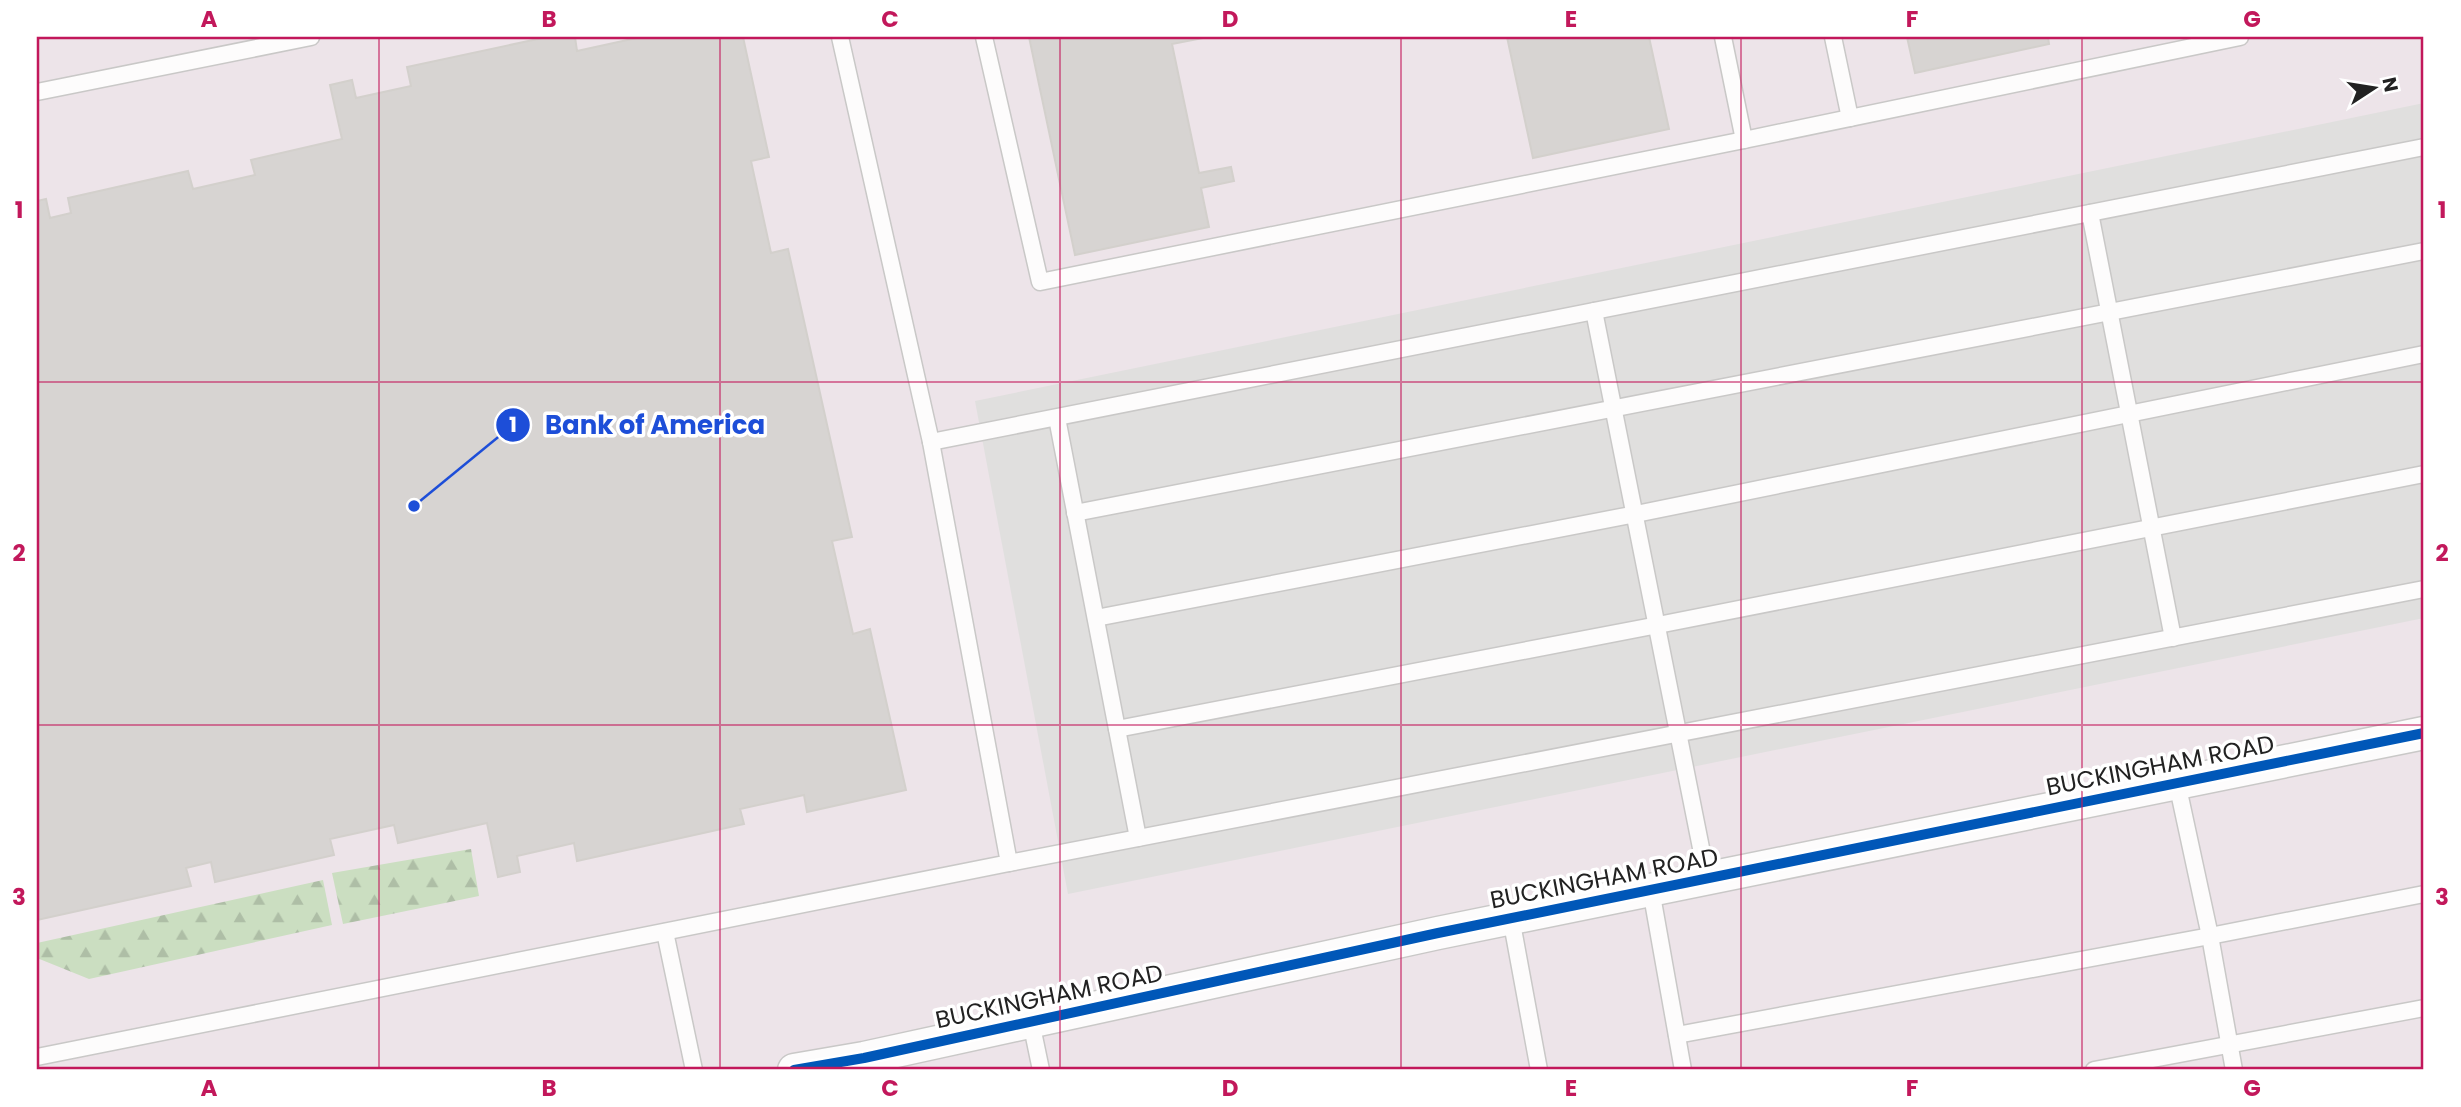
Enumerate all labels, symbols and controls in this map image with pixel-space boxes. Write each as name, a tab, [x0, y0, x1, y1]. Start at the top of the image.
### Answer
text: A	[201, 3, 218, 35]
text: B	[541, 3, 557, 35]
text: C	[881, 3, 899, 35]
text: D	[1222, 3, 1238, 35]
text: E	[1565, 3, 1577, 35]
text: F	[1906, 3, 1918, 35]
text: G	[2243, 3, 2261, 35]
north arrow	[2338, 52, 2408, 122]
text: N	[2375, 75, 2405, 94]
text: 1	[15, 194, 23, 226]
text: 1	[2438, 194, 2446, 226]
callout: Bank of America	[496, 401, 779, 448]
text: Bank of America	[545, 407, 765, 443]
text: 1	[509, 410, 517, 439]
text: 2	[12, 537, 26, 569]
text: 2	[2435, 537, 2449, 569]
street label: BUCKINGHAM ROAD	[2043, 727, 2277, 803]
street label: BUCKINGHAM ROAD	[1487, 840, 1721, 916]
text: 3	[12, 881, 26, 913]
text: 3	[2435, 881, 2449, 913]
street label: BUCKINGHAM ROAD	[932, 956, 1166, 1036]
text: A	[201, 1072, 218, 1104]
text: B	[541, 1072, 557, 1104]
text: C	[881, 1072, 899, 1104]
text: D	[1222, 1072, 1238, 1104]
text: E	[1565, 1072, 1577, 1104]
text: F	[1906, 1072, 1918, 1104]
text: G	[2243, 1072, 2261, 1104]

